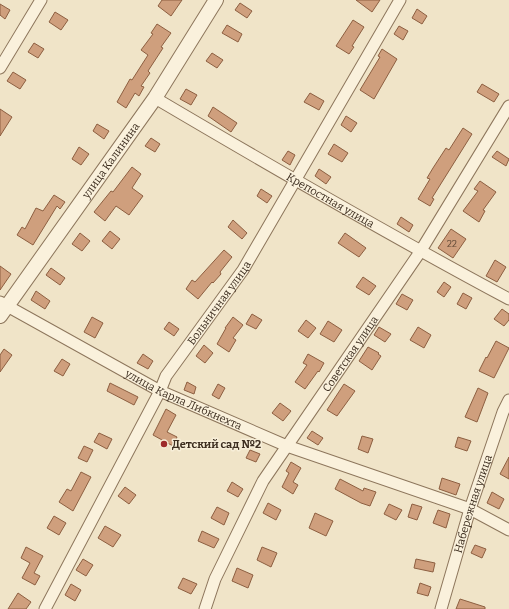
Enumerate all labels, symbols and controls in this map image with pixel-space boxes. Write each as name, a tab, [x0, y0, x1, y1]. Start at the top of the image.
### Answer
street label: улица Калинина	[79, 120, 142, 202]
street label: Крепостная улица	[284, 170, 376, 231]
house number: 22	[447, 239, 457, 249]
street label: Больничная улица	[185, 259, 254, 347]
street label: Советская улица	[320, 314, 381, 395]
street label: улица Карла Либкнехта	[122, 366, 244, 433]
place label: Детский сад №2	[172, 438, 261, 451]
marker: Детский сад №2	[159, 439, 169, 449]
street label: Набережная улица	[452, 453, 495, 555]

